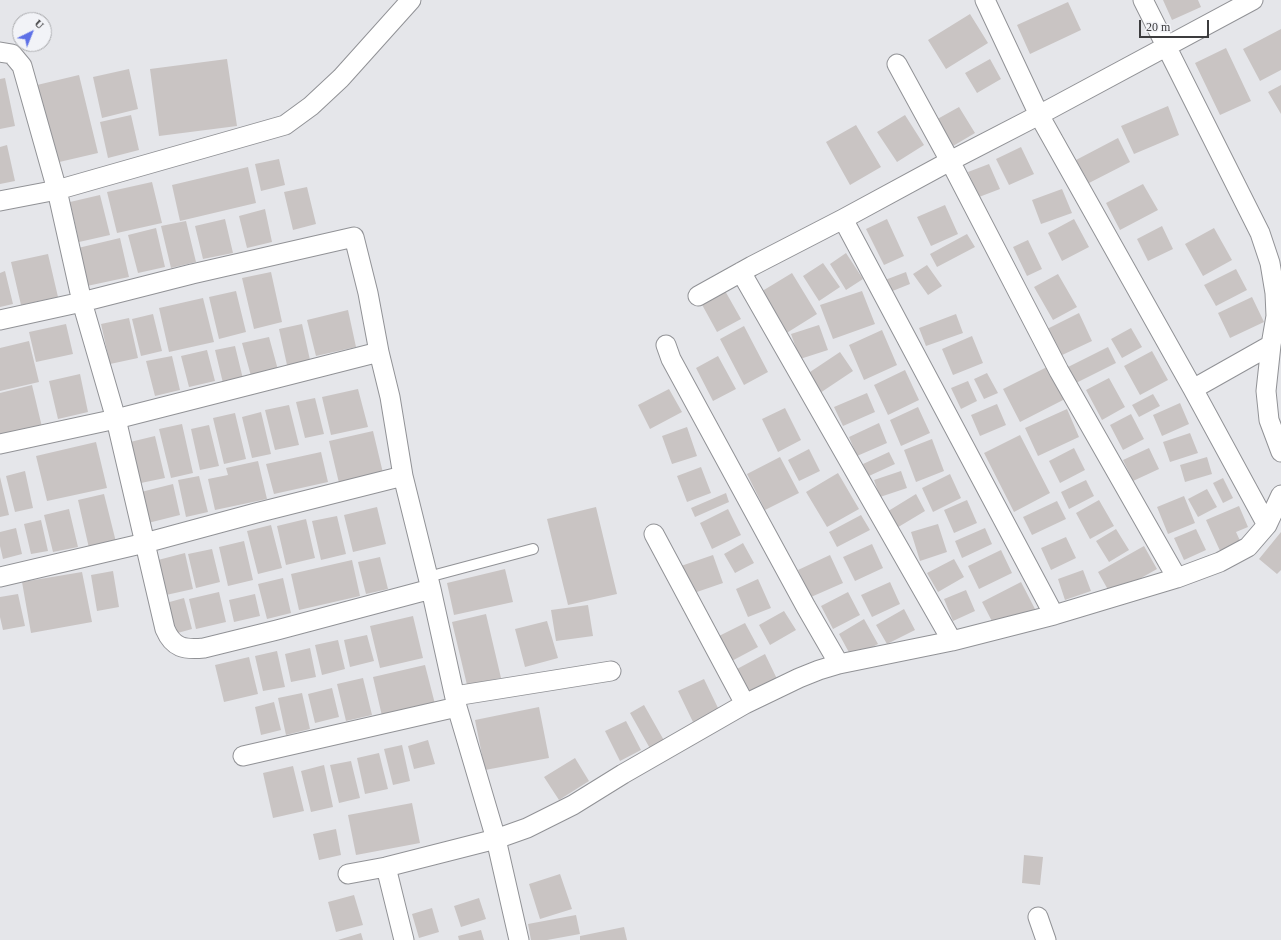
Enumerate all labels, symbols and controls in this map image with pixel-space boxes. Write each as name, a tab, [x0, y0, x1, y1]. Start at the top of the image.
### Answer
north arrow	[12, 12, 52, 52]
scale bar	[1141, 12, 1211, 38]
text: U	[32, 17, 46, 31]
text: 20 m	[1146, 20, 1170, 34]

